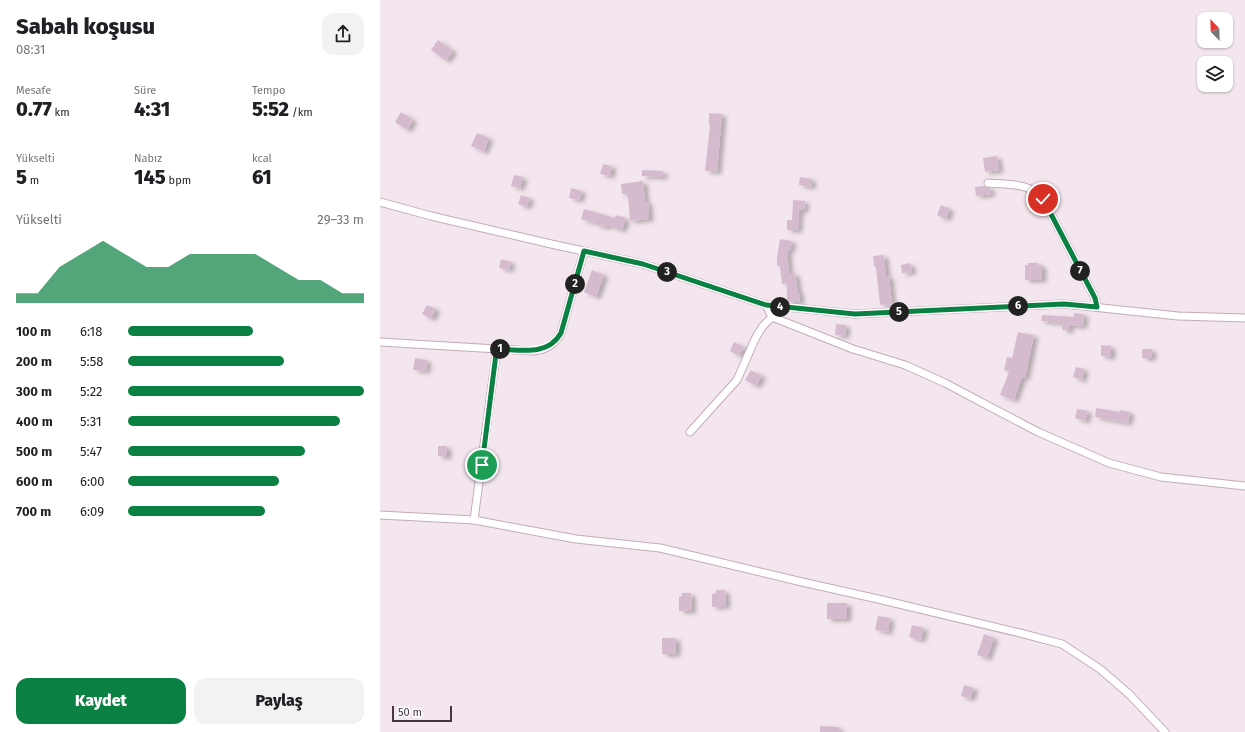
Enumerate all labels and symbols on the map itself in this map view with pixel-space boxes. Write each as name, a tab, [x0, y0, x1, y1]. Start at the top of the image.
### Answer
north arrow	[1197, 12, 1233, 48]
pin	[1026, 182, 1060, 216]
pin: 7	[1070, 261, 1090, 281]
pin: 3	[657, 262, 677, 282]
pin: 2	[565, 274, 585, 294]
pin: 6	[1008, 296, 1028, 316]
pin: 4	[770, 297, 790, 317]
pin: 5	[889, 302, 909, 322]
pin: 1	[490, 339, 510, 359]
pin	[465, 448, 499, 482]
scale bar	[392, 704, 452, 723]

